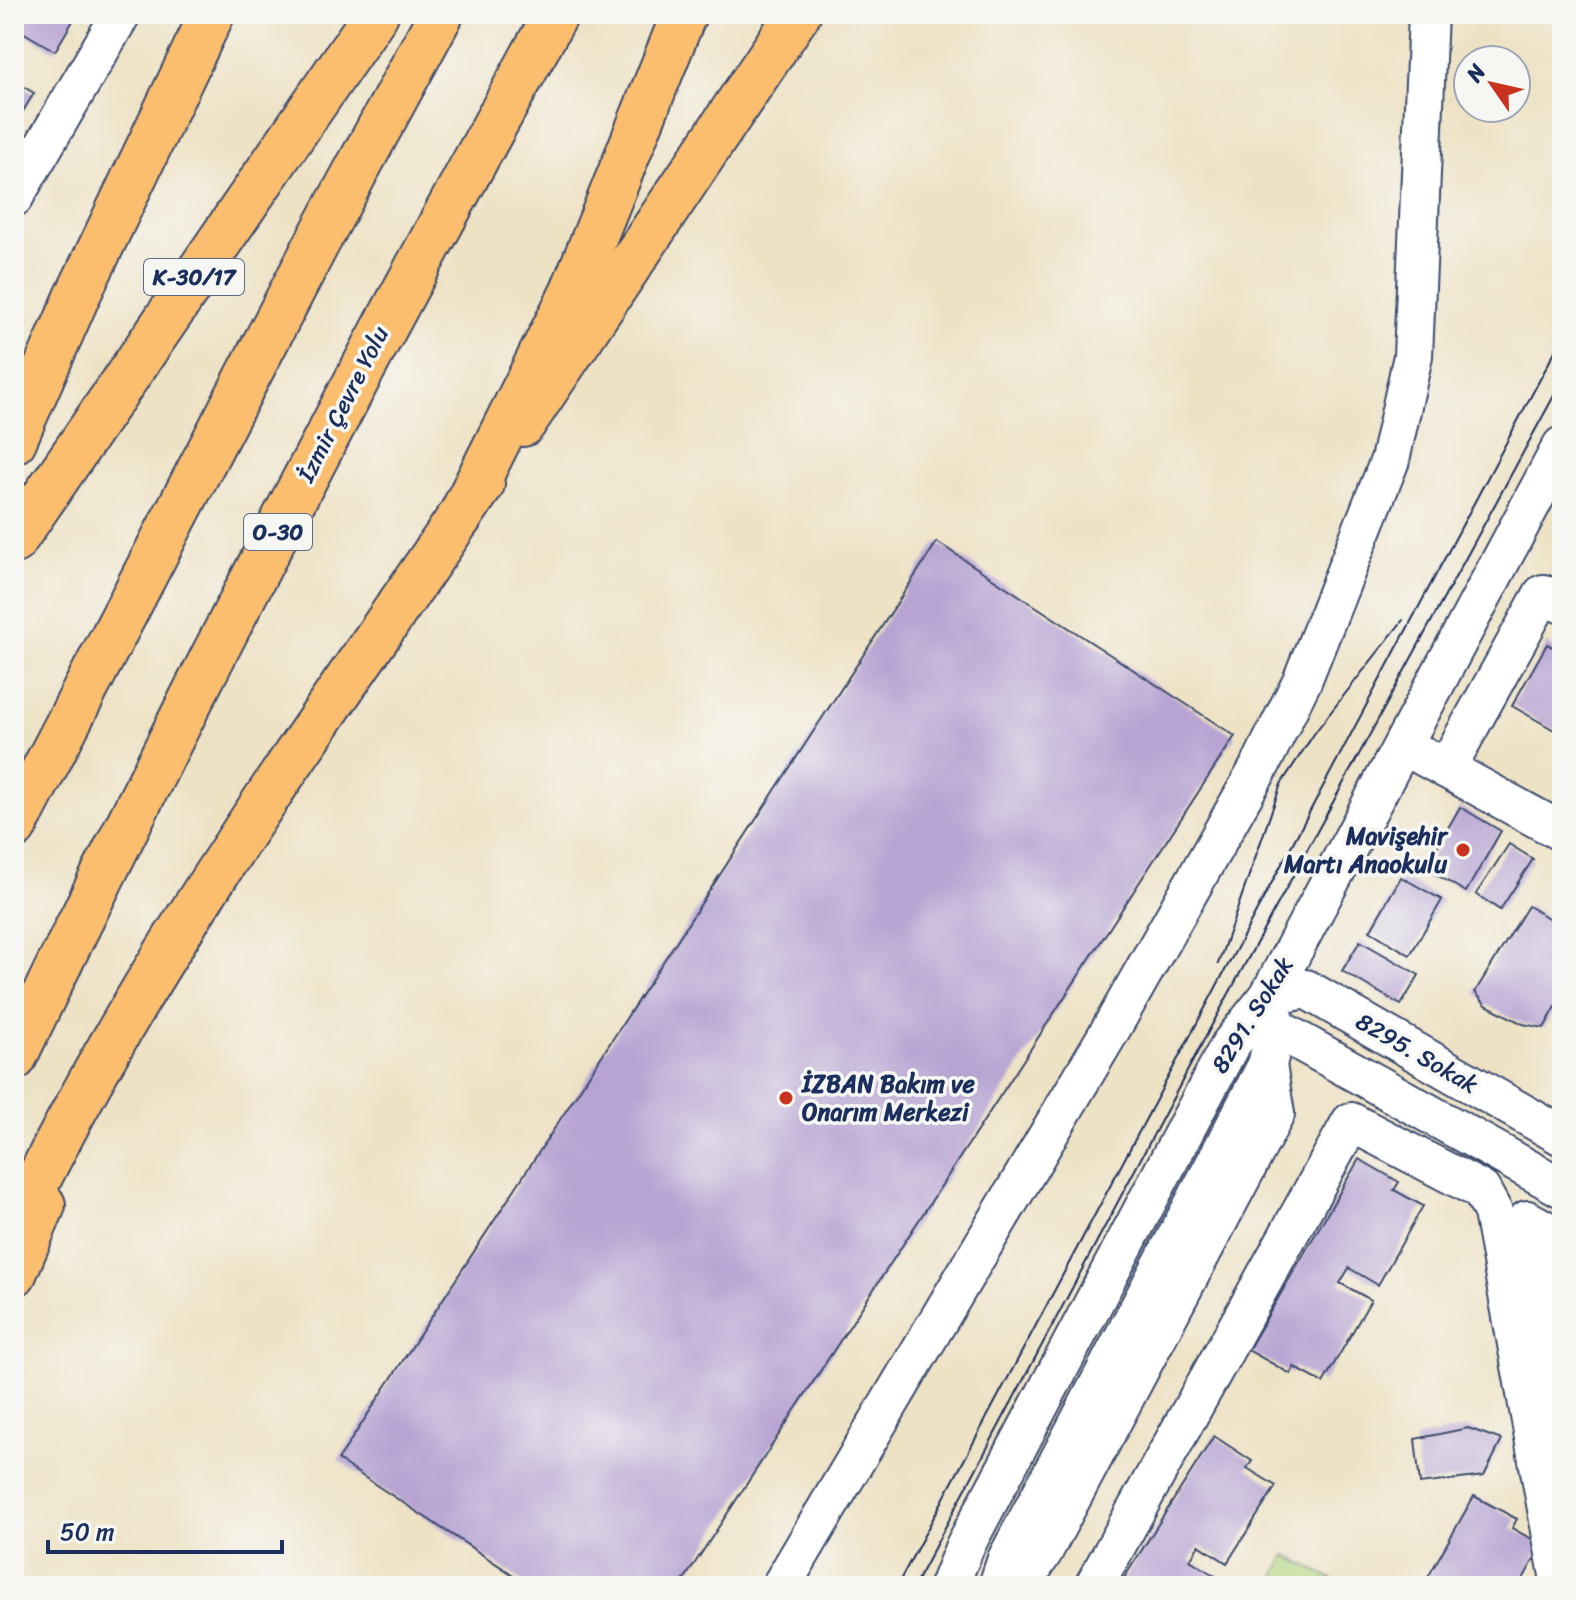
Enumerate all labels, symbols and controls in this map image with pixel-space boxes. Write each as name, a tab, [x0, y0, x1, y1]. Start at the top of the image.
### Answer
north arrow	[1452, 44, 1532, 124]
text: N	[1455, 55, 1497, 91]
road number: K-30/17	[144, 259, 244, 295]
street label: İzmir Çevre Yolu	[285, 318, 401, 490]
road number: O-30	[244, 514, 312, 550]
place label: Mavişehir Martı Anaokulu	[1283, 815, 1449, 885]
marker: Mavişehir Martı Anaokulu	[1454, 841, 1472, 859]
street label: 8291. Sokak	[1199, 948, 1305, 1082]
street label: 8295. Sokak	[1348, 1001, 1487, 1105]
place label: İZBAN Bakım ve Onarım Merkezi	[800, 1063, 975, 1133]
marker: İZBAN Bakım ve Onarım Merkezi	[777, 1089, 795, 1107]
scale bar	[48, 1504, 282, 1554]
text: 50 m	[60, 1511, 115, 1553]

